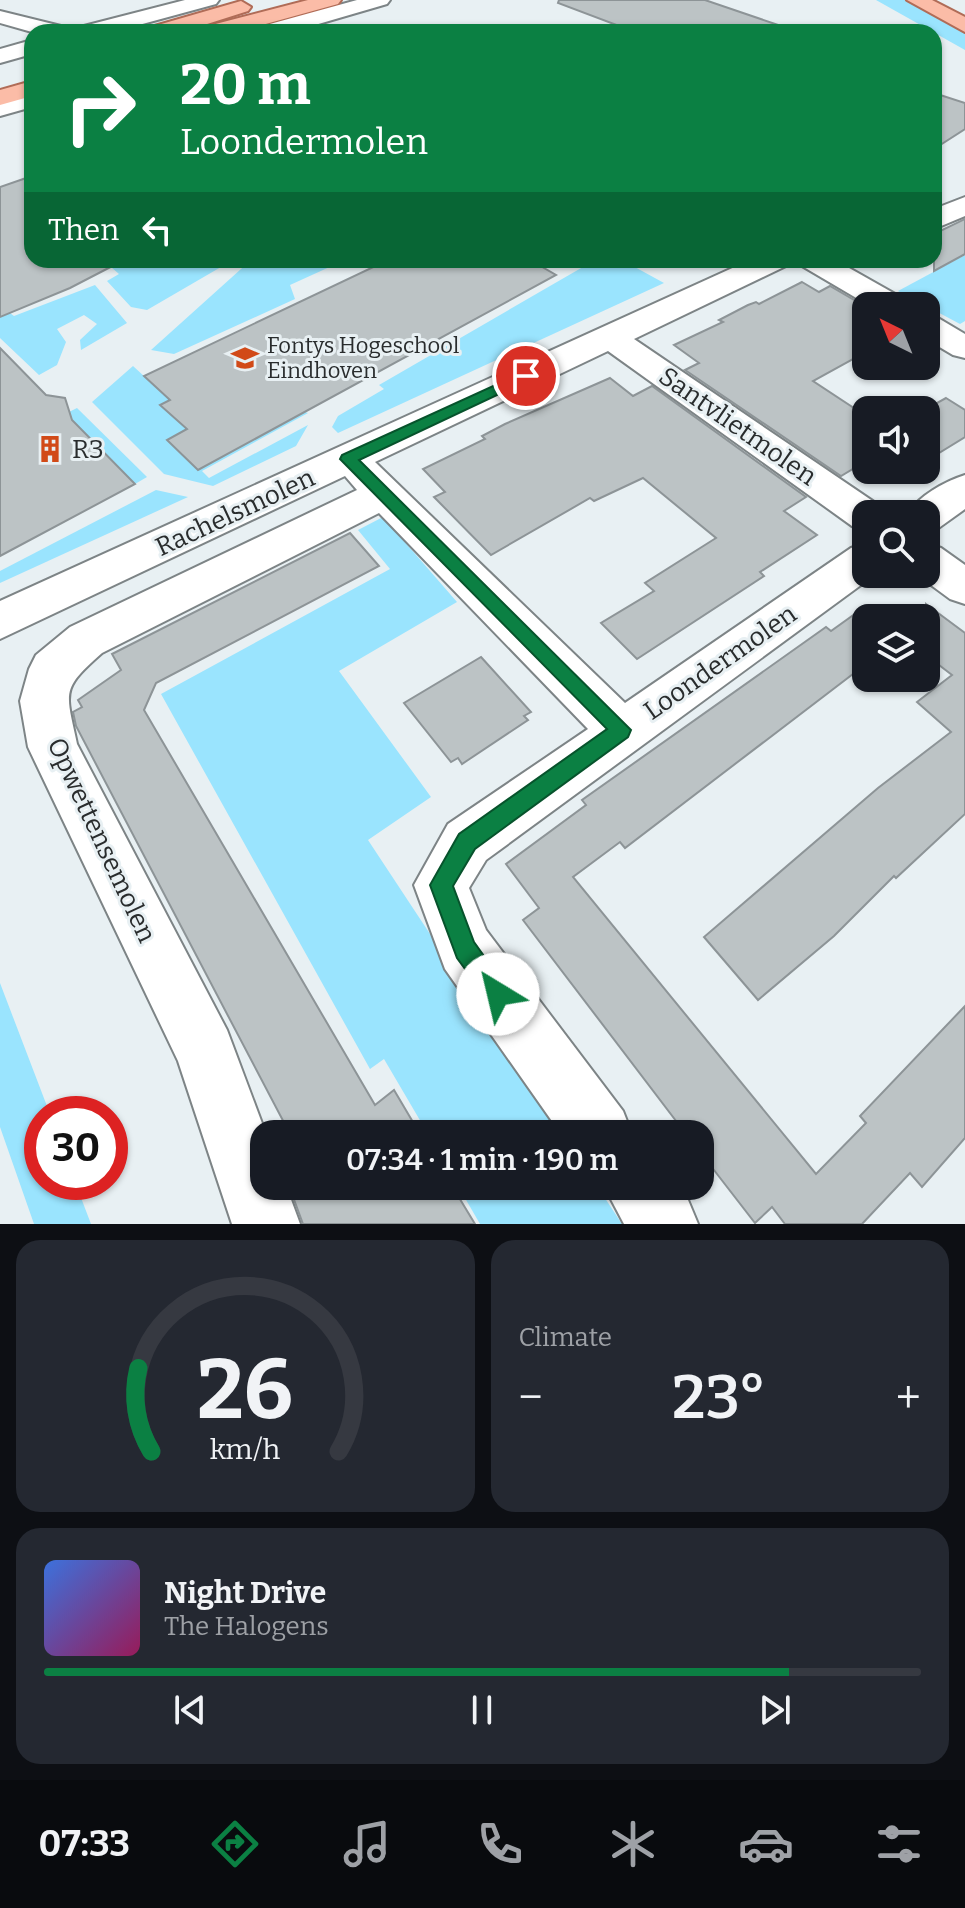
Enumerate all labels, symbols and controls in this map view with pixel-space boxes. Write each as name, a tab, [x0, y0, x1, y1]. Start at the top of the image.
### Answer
text: 20 m	[180, 52, 311, 119]
icon: right	[48, 56, 152, 160]
text: Loondermolen	[180, 120, 428, 164]
icon: left	[135, 208, 179, 252]
text: Then	[48, 212, 119, 248]
north arrow	[852, 292, 940, 380]
map controls	[852, 292, 940, 692]
place label: Fontys Hogeschool Eindhoven	[267, 332, 459, 384]
pin	[492, 342, 560, 410]
school or university icon: Fontys Hogeschool Eindhoven	[230, 343, 260, 373]
icon: arrive	[504, 354, 548, 398]
street label: Santvlietmolen	[653, 361, 823, 492]
button: sound	[852, 396, 940, 484]
building icon: R3	[35, 434, 65, 464]
place label: R3	[72, 434, 104, 465]
street label: Rachelsmolen	[151, 462, 320, 563]
button: search	[852, 500, 940, 588]
street label: Loondermolen	[638, 598, 803, 726]
button: layers	[852, 604, 940, 692]
street label: Opwettensemolen	[41, 733, 163, 948]
position arrow	[456, 952, 540, 1036]
speed limit sign: 30	[24, 1096, 128, 1200]
text: 07:34 · 1 min · 190 m	[346, 1142, 618, 1178]
text: Climate	[519, 1322, 612, 1353]
text: 26	[197, 1340, 293, 1440]
text: 23°	[672, 1362, 767, 1434]
text: −	[519, 1371, 543, 1424]
text: +	[896, 1371, 921, 1424]
text: km/h	[210, 1432, 281, 1467]
text: Night Drive	[164, 1575, 326, 1611]
text: The Halogens	[164, 1611, 329, 1642]
icon: previous	[168, 1688, 212, 1732]
icon: pause	[460, 1688, 504, 1732]
icon: next	[753, 1688, 797, 1732]
icon: directions	[207, 1816, 263, 1872]
icon: music	[339, 1816, 395, 1872]
icon: phone	[472, 1816, 528, 1872]
icon: climate	[605, 1816, 661, 1872]
icon: car	[738, 1816, 794, 1872]
icon: filters	[871, 1816, 927, 1872]
text: 07:33	[38, 1822, 130, 1866]

